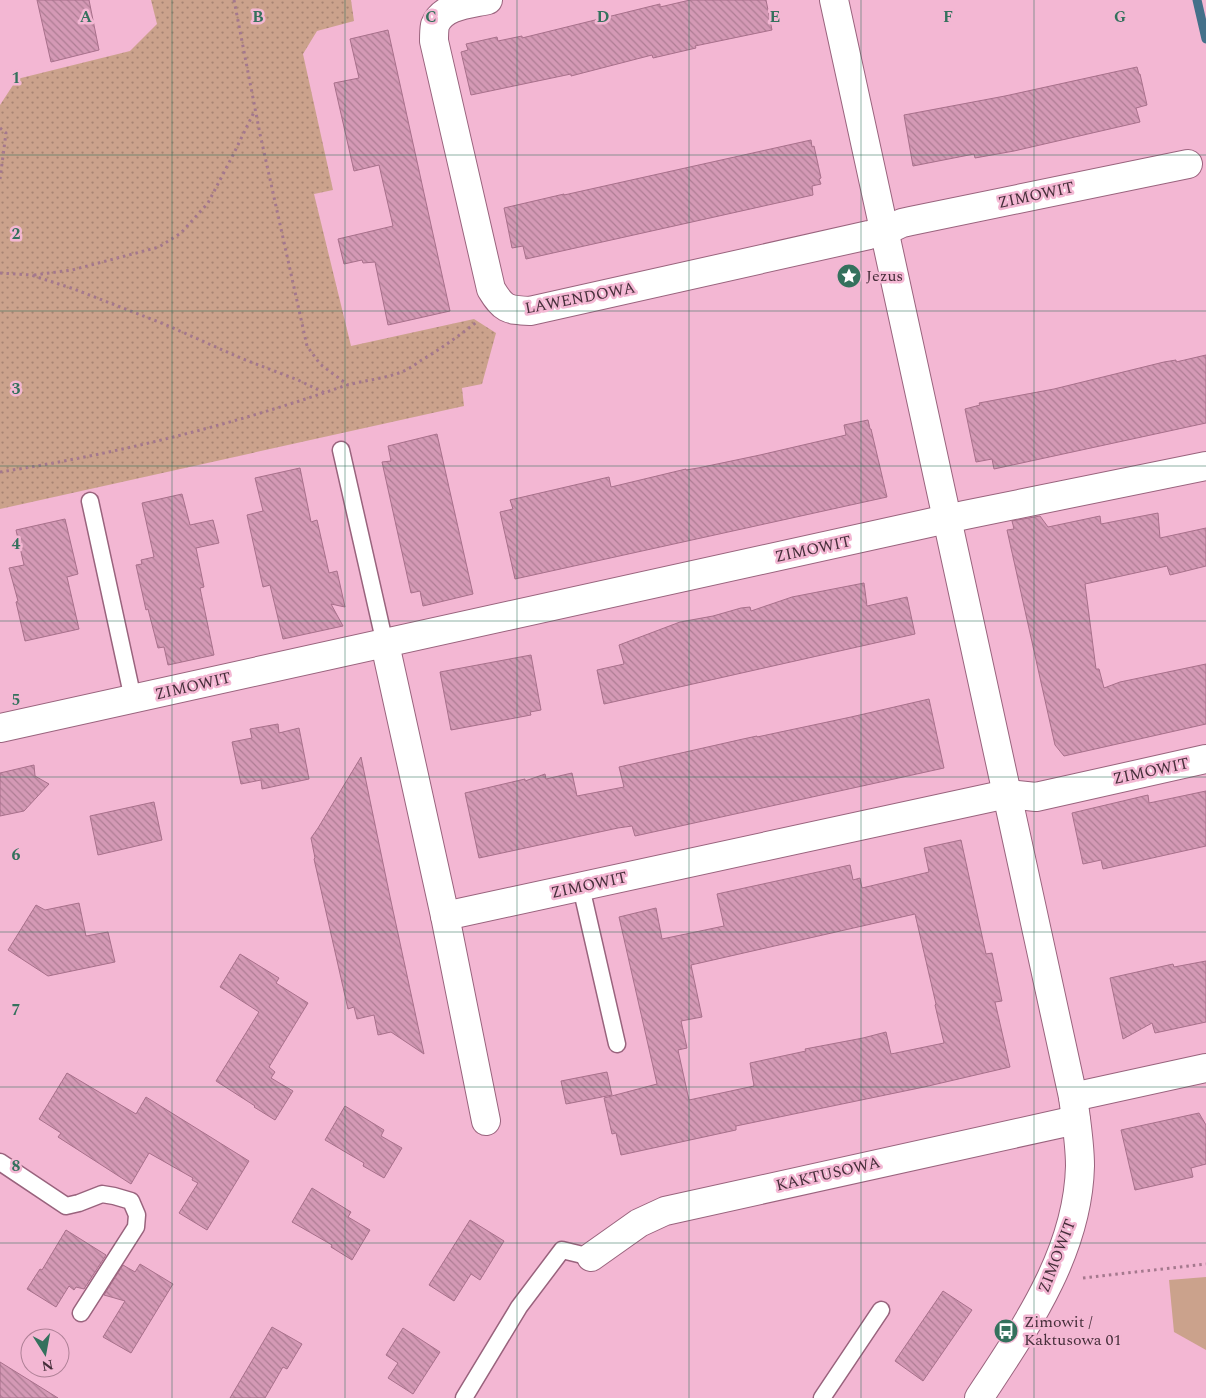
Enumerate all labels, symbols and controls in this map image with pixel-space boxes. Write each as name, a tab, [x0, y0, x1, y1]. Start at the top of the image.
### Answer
text: A	[80, 5, 93, 29]
text: B	[252, 5, 264, 29]
text: C	[425, 5, 437, 29]
text: D	[597, 5, 610, 29]
text: E	[770, 5, 780, 29]
text: F	[943, 5, 953, 29]
text: G	[1114, 5, 1126, 29]
text: 1	[12, 66, 20, 90]
street label: ZIMOWIT	[996, 175, 1076, 215]
text: 2	[12, 222, 21, 246]
place icon: Jezus	[836, 263, 862, 289]
place label: Jezus	[866, 264, 903, 288]
street label: LAWENDOWA	[523, 276, 637, 320]
text: 3	[12, 377, 21, 401]
street label: ZIMOWIT	[773, 529, 853, 569]
text: 4	[12, 532, 21, 556]
street label: ZIMOWIT	[153, 666, 233, 706]
text: 5	[12, 688, 20, 712]
street label: ZIMOWIT	[1111, 751, 1191, 791]
text: 6	[12, 843, 21, 867]
street label: ZIMOWIT	[549, 865, 629, 905]
text: 7	[12, 998, 21, 1022]
street label: KAKTUSOWA	[774, 1150, 882, 1198]
text: 8	[12, 1154, 21, 1178]
street label: ZIMOWIT	[1032, 1215, 1082, 1296]
place label: Zimowit / Kaktusowa 01	[1024, 1310, 1122, 1352]
bus stop icon: Zimowit / Kaktusowa 01	[993, 1318, 1019, 1344]
north arrow	[20, 1328, 70, 1378]
text: N	[40, 1354, 55, 1377]

